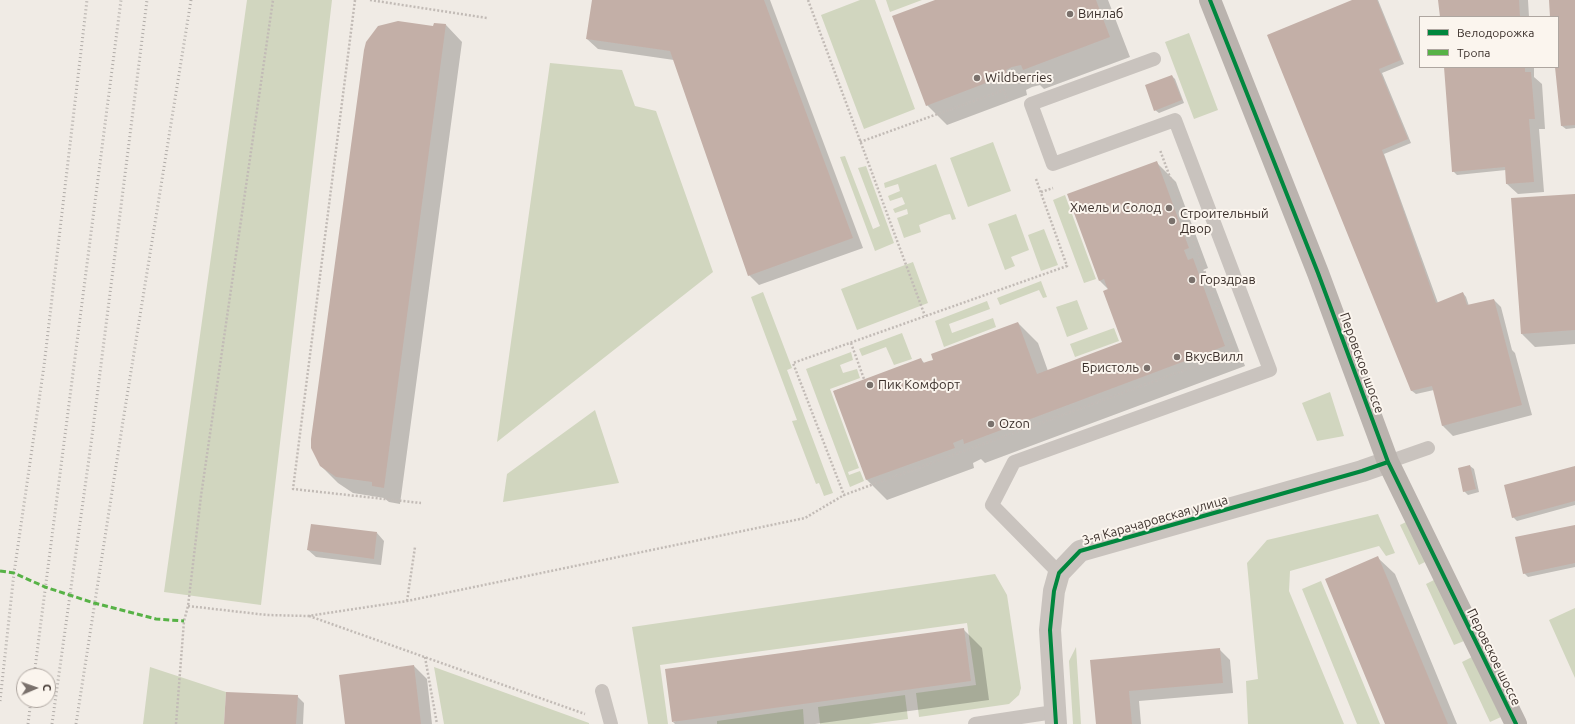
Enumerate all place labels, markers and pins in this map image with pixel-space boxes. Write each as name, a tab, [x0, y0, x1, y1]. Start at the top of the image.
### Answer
place label: Винлаб	[1078, 6, 1123, 22]
marker: Винлаб	[1065, 9, 1075, 19]
place label: Wildberries	[985, 70, 1052, 86]
marker: Wildberries	[972, 73, 982, 83]
place label: Хмель и Солод	[1070, 200, 1161, 216]
marker: Хмель и Солод	[1164, 203, 1174, 213]
place label: Строительный Двор	[1180, 206, 1269, 237]
marker: Строительный Двор	[1167, 216, 1177, 226]
place label: Горздрав	[1200, 272, 1256, 288]
marker: Горздрав	[1187, 275, 1197, 285]
place label: ВкусВилл	[1185, 349, 1243, 365]
marker: ВкусВилл	[1172, 352, 1182, 362]
place label: Бристоль	[1082, 360, 1139, 376]
marker: Бристоль	[1142, 363, 1152, 373]
place label: Пик Комфорт	[878, 377, 960, 393]
marker: Пик Комфорт	[865, 380, 875, 390]
place label: Ozon	[999, 416, 1030, 432]
marker: Ozon	[986, 419, 996, 429]

